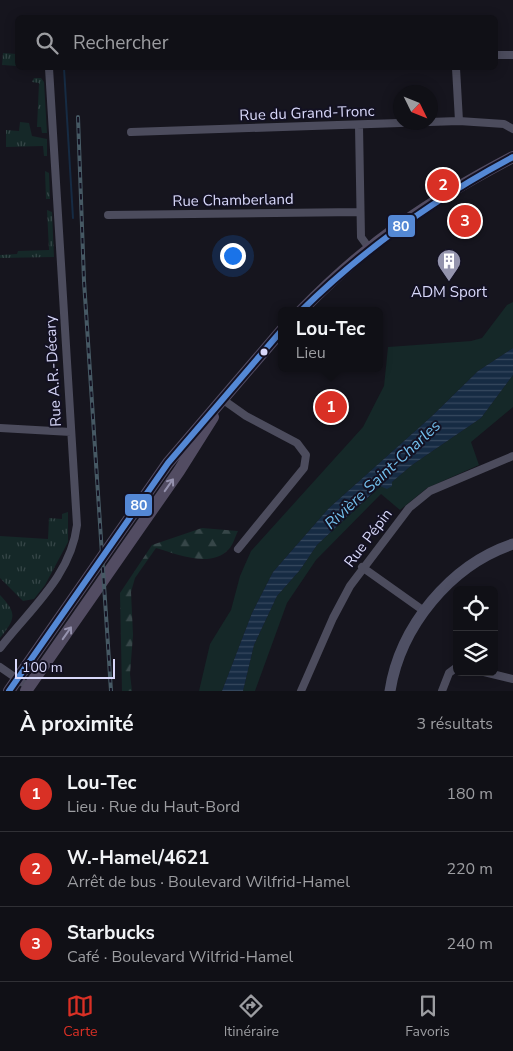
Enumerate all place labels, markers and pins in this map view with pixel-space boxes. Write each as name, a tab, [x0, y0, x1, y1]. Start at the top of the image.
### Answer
pin: 2	[427, 166, 459, 204]
pin: 3	[449, 202, 481, 240]
building icon: ADM Sport	[436, 248, 462, 282]
place label: ADM Sport	[411, 282, 488, 302]
unlabelled marker	[259, 347, 269, 357]
pin: 1	[315, 388, 347, 426]

